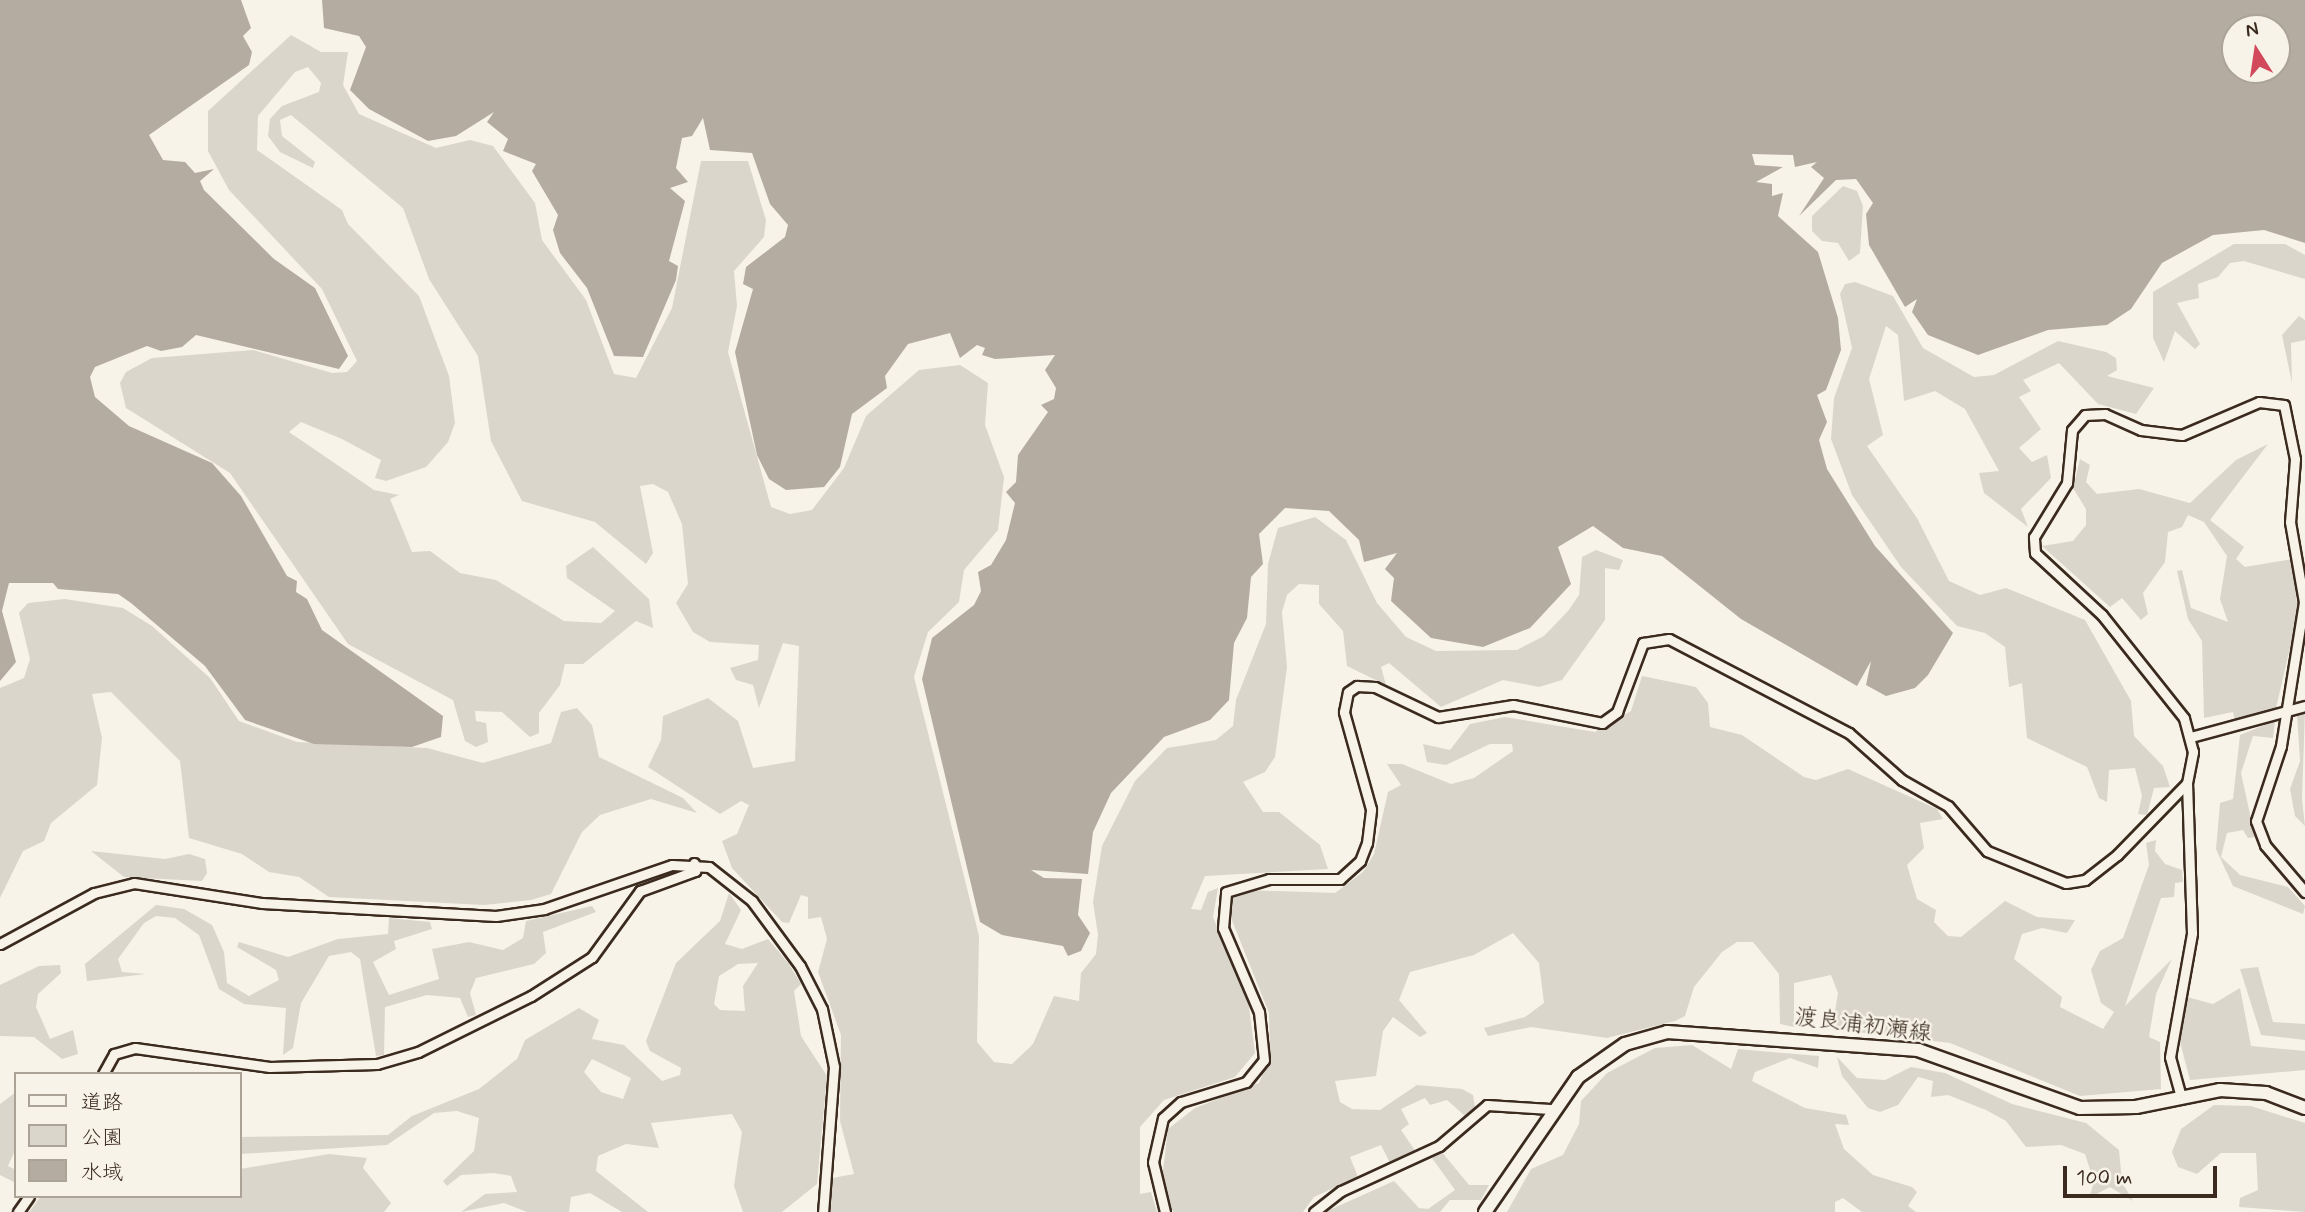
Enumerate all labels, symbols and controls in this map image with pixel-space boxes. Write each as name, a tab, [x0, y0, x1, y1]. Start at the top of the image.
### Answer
north arrow	[2221, 14, 2291, 84]
text: N	[2243, 16, 2261, 43]
street label: 渡良浦初瀬線	[1793, 1004, 1933, 1048]
legend	[14, 1072, 242, 1198]
text: 道路	[81, 1089, 123, 1117]
text: 公園	[81, 1124, 123, 1152]
scale bar	[2067, 1152, 2221, 1196]
text: 水域	[81, 1159, 123, 1187]
text: 100 m	[2076, 1164, 2132, 1192]

